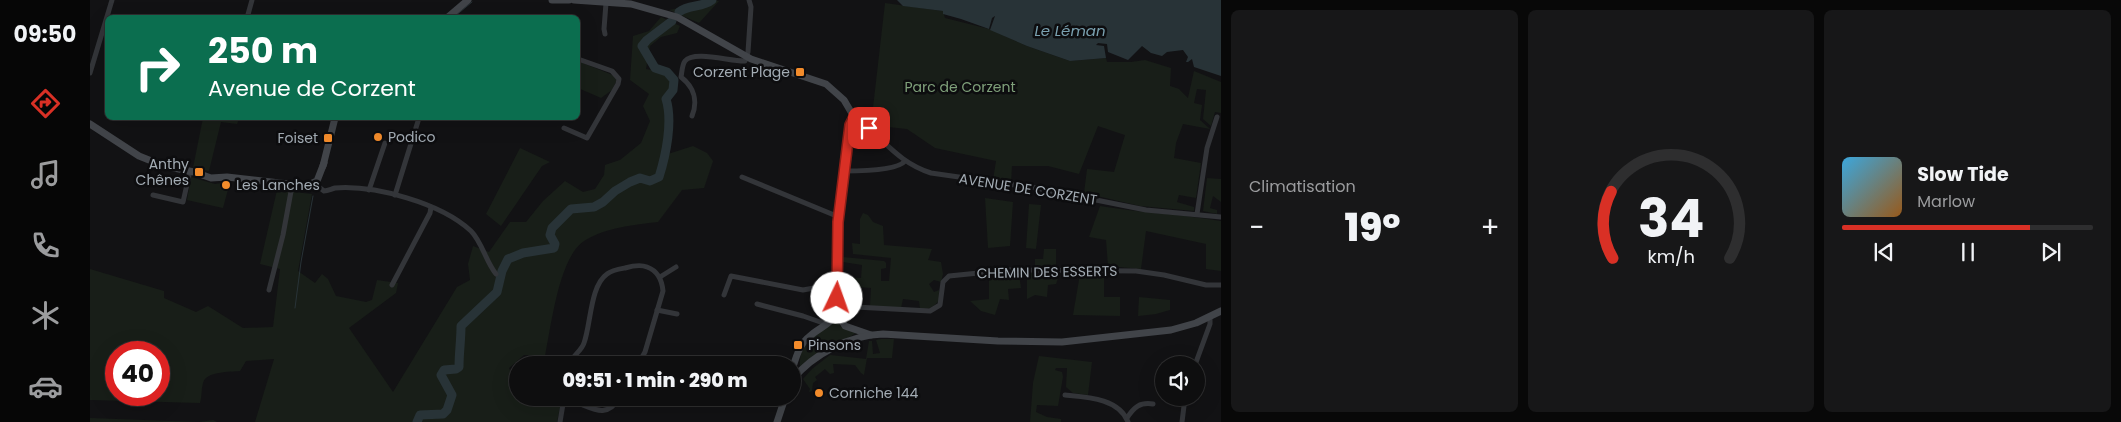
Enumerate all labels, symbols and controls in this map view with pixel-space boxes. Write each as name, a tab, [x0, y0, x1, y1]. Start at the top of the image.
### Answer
text: 09:50	[14, 19, 76, 50]
water label: Le Léman	[1034, 20, 1106, 41]
text: 250 m	[208, 26, 318, 75]
icon: right	[125, 35, 190, 100]
place label: Corzent Plage	[693, 62, 790, 82]
marker: Corzent Plage	[794, 66, 806, 78]
text: Avenue de Corzent	[208, 73, 416, 104]
park label: Parc de Corzent	[904, 77, 1016, 97]
icon: directions	[28, 86, 63, 121]
pin	[848, 107, 890, 149]
icon: arrive	[855, 114, 883, 142]
place label: Podico	[388, 127, 435, 147]
place label: Foiset	[277, 128, 318, 148]
marker: Podico	[372, 131, 384, 143]
marker: Foiset	[322, 132, 334, 144]
place label: Anthy Chênes	[136, 154, 189, 190]
icon: music	[28, 157, 63, 192]
text: Slow Tide	[1917, 161, 2009, 188]
marker: Anthy Chênes	[193, 166, 205, 178]
street label: AVENUE DE CORZENT	[957, 168, 1099, 210]
place label: Les Lanches	[236, 175, 320, 195]
text: Climatisation	[1249, 175, 1356, 198]
marker: Les Lanches	[220, 179, 232, 191]
text: 34	[1638, 182, 1704, 255]
text: Marlow	[1917, 190, 1975, 213]
text: 19°	[1344, 201, 1400, 254]
text: −	[1249, 208, 1264, 247]
text: +	[1481, 208, 1500, 247]
icon: phone	[28, 228, 63, 263]
icon: previous	[1870, 238, 1898, 266]
icon: pause	[1954, 238, 1982, 266]
icon: next	[2037, 238, 2065, 266]
text: km/h	[1647, 244, 1695, 269]
street label: CHEMIN DES ESSERTS	[976, 261, 1118, 283]
position arrow	[810, 271, 862, 323]
icon: climate	[28, 298, 63, 333]
place label: Pinsons	[808, 335, 861, 355]
marker: Pinsons	[792, 339, 804, 351]
speed limit sign: 40	[105, 341, 170, 406]
map controls	[1155, 356, 1205, 406]
button: sound	[1155, 356, 1205, 406]
text: 09:51 · 1 min · 290 m	[562, 367, 748, 394]
icon: car	[28, 369, 63, 404]
place label: Corniche 144	[829, 383, 919, 403]
marker: Corniche 144	[813, 387, 825, 399]

